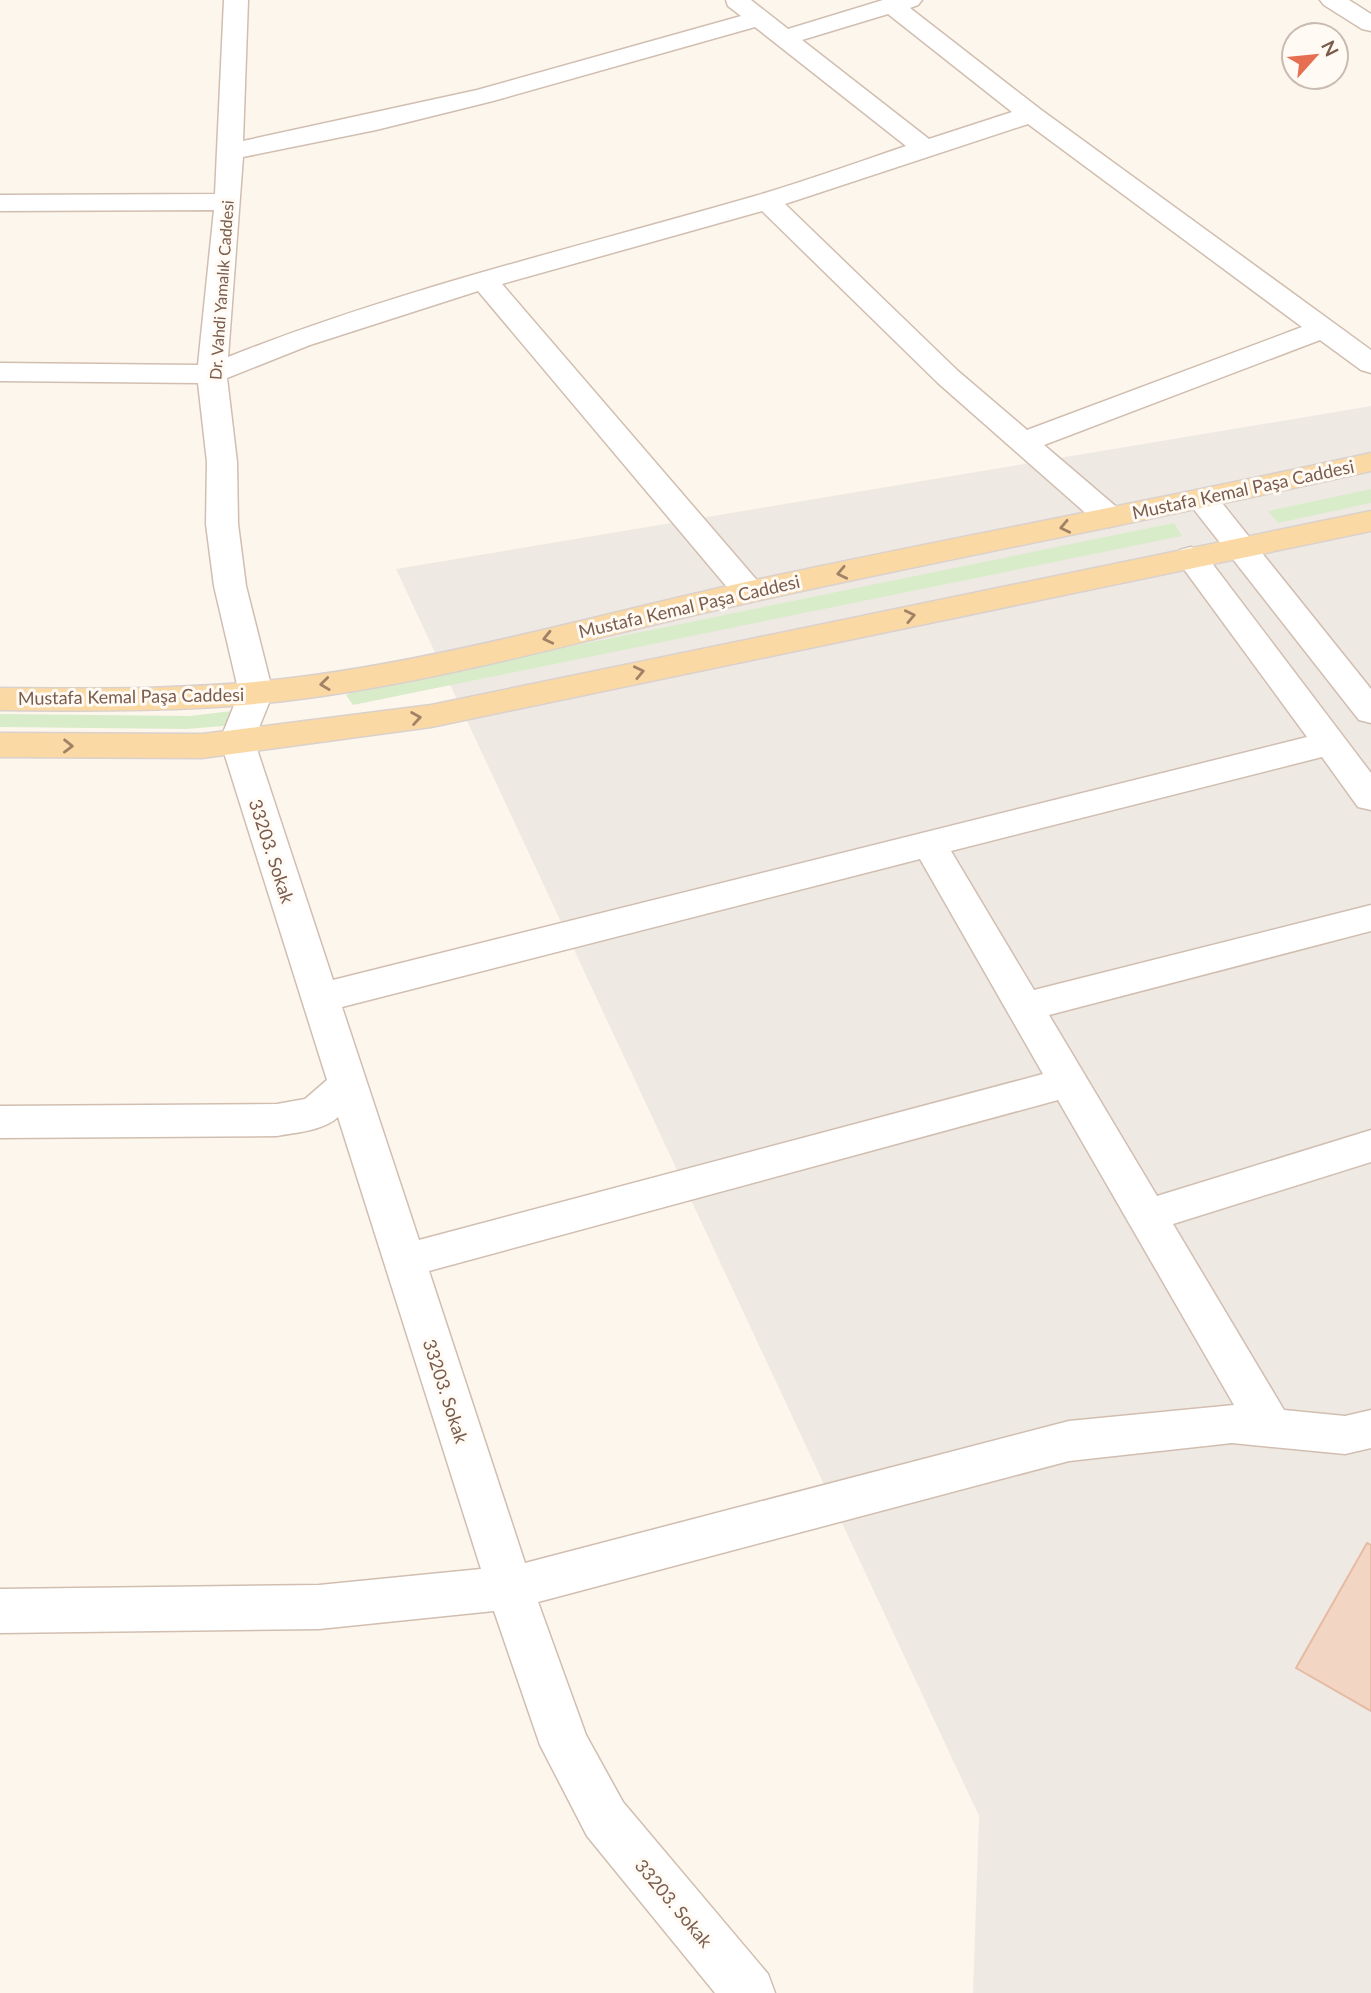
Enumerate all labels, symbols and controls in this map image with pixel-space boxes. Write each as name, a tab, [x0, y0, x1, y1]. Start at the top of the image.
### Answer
north arrow	[1280, 21, 1350, 91]
text: N	[1317, 36, 1344, 60]
street label: Dr. Vahdi Yamalık Caddesi	[205, 199, 237, 381]
street label: Mustafa Kemal Paşa Caddesi	[1130, 455, 1356, 523]
one-way arrow	[1059, 518, 1071, 533]
one-way arrow	[836, 564, 848, 579]
street label: Mustafa Kemal Paşa Caddesi	[576, 570, 802, 642]
one-way arrow	[904, 609, 916, 624]
one-way arrow	[542, 630, 554, 644]
one-way arrow	[633, 666, 645, 681]
one-way arrow	[320, 677, 331, 692]
street label: Mustafa Kemal Paşa Caddesi	[18, 683, 244, 709]
one-way arrow	[410, 711, 422, 726]
one-way arrow	[63, 739, 74, 754]
street label: 33203. Sokak	[245, 796, 299, 907]
street label: 33203. Sokak	[419, 1336, 473, 1447]
street label: 33203. Sokak	[631, 1854, 718, 1952]

